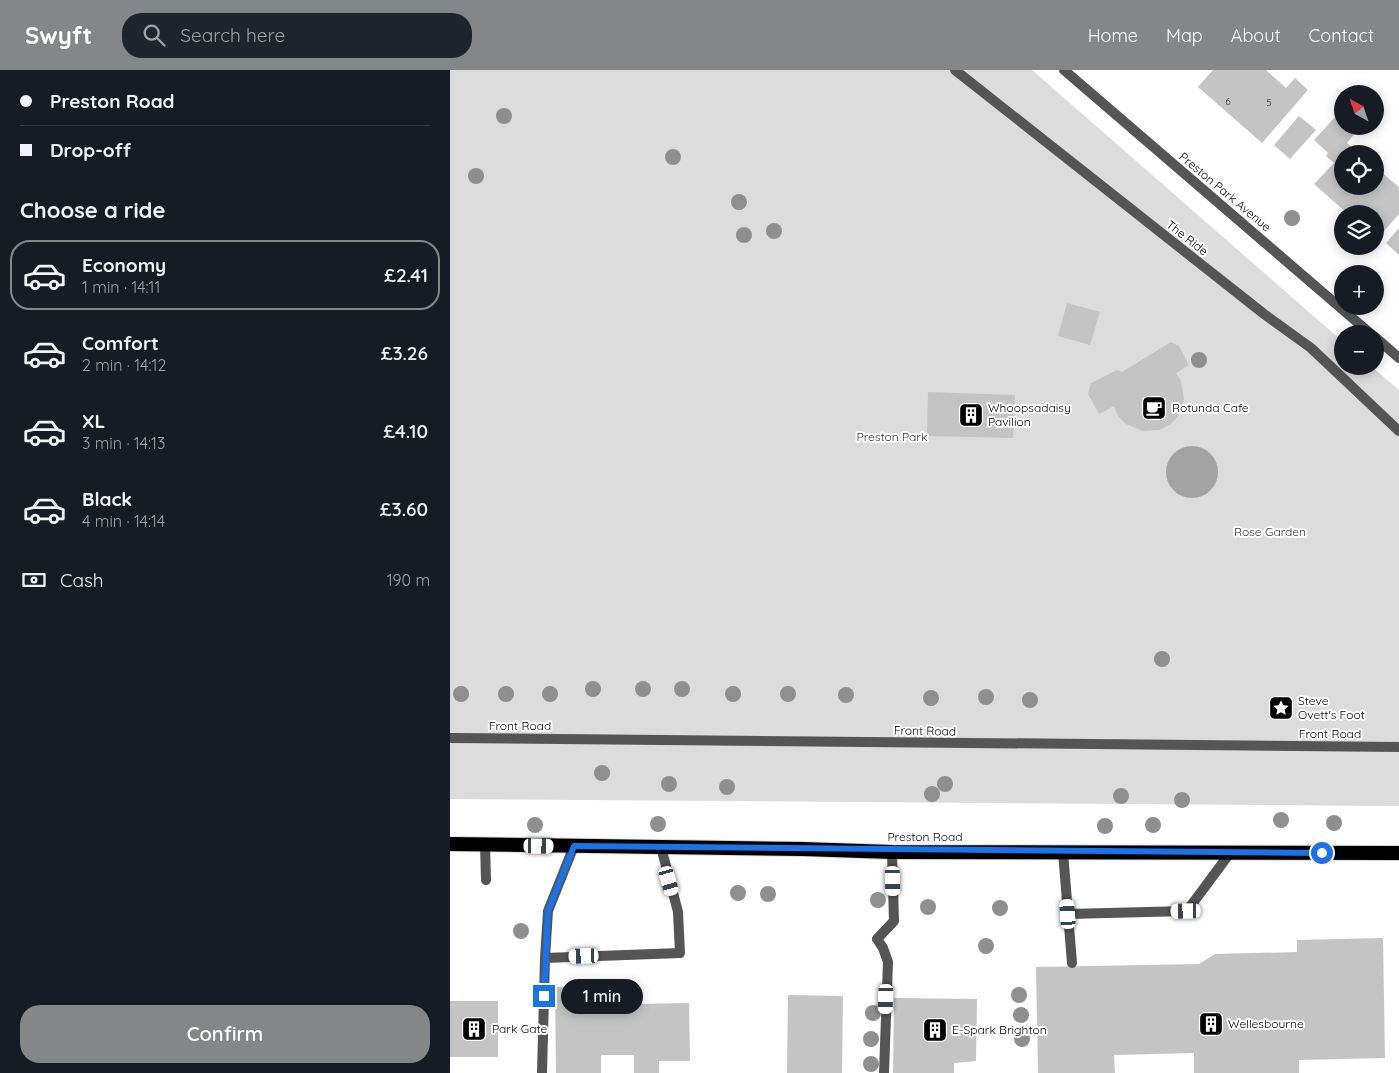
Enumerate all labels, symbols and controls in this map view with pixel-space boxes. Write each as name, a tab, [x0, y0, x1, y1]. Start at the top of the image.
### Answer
search box	[122, 13, 472, 58]
text: Swyft	[25, 20, 92, 50]
icon: search	[140, 21, 168, 49]
text: Search here	[180, 23, 285, 47]
text: Home	[1088, 24, 1138, 47]
text: Map	[1166, 24, 1203, 47]
text: About	[1231, 24, 1281, 47]
text: Contact	[1309, 24, 1374, 47]
north arrow	[1334, 85, 1384, 135]
map controls	[1334, 85, 1384, 375]
text: Preston Road	[50, 89, 175, 113]
house number: 6	[1225, 95, 1231, 108]
house number: 5	[1266, 96, 1272, 109]
text: Drop-off	[50, 138, 131, 162]
button: locate	[1334, 145, 1384, 195]
street label: Preston Park Avenue	[1176, 149, 1274, 234]
text: Choose a ride	[20, 196, 165, 224]
button: layers	[1334, 205, 1384, 255]
street label: The Ride	[1163, 217, 1211, 259]
icon: car	[22, 253, 67, 298]
text: Economy	[82, 253, 166, 277]
text: £2.41	[384, 263, 428, 287]
button: +	[1334, 265, 1384, 315]
text: 1 min · 14:11	[82, 277, 160, 297]
button: −	[1334, 325, 1384, 375]
icon: car	[22, 331, 67, 376]
text: Comfort	[82, 331, 159, 355]
text: £3.26	[381, 341, 428, 365]
text: 2 min · 14:12	[82, 355, 166, 375]
cafe icon: Rotunda Cafe	[1141, 395, 1167, 421]
place label: Whoopsadaisy Pavilion	[988, 400, 1071, 429]
place label: Rotunda Cafe	[1172, 400, 1249, 415]
building icon: Whoopsadaisy Pavilion	[958, 402, 984, 428]
icon: car	[22, 409, 67, 454]
text: XL	[82, 409, 105, 433]
text: £4.10	[383, 419, 428, 443]
park label: Preston Park	[857, 429, 927, 444]
text: 3 min · 14:13	[82, 433, 165, 453]
icon: car	[22, 487, 67, 532]
text: Black	[82, 487, 132, 511]
text: £3.60	[380, 497, 428, 521]
text: 4 min · 14:14	[82, 511, 165, 531]
park label: Rose Garden	[1234, 524, 1306, 539]
icon: cash	[20, 566, 48, 594]
text: Cash	[60, 568, 104, 592]
text: 190 m	[387, 570, 430, 590]
place label: Steve Ovett's Foot	[1298, 693, 1365, 722]
place icon: Steve Ovett's Foot	[1268, 695, 1294, 721]
street label: Front Road	[489, 718, 551, 733]
street label: Front Road	[894, 722, 956, 739]
street label: Front Road	[1299, 726, 1361, 741]
street label: Preston Road	[887, 829, 963, 844]
car	[523, 838, 554, 854]
route start	[1311, 842, 1333, 864]
car	[657, 865, 680, 897]
car	[885, 866, 900, 896]
car	[1059, 899, 1076, 929]
car	[1170, 903, 1201, 919]
car	[568, 948, 599, 964]
callout: 1 min	[562, 978, 644, 1014]
car	[877, 984, 894, 1014]
route end	[533, 985, 555, 1007]
text: 1 min	[583, 986, 621, 1006]
button: Confirm	[20, 1005, 430, 1063]
building icon: Wellesbourne	[1198, 1011, 1224, 1037]
building icon: Park Gate	[461, 1016, 487, 1042]
place label: Wellesbourne	[1228, 1016, 1304, 1031]
building icon: E-Spark Brighton	[922, 1017, 948, 1043]
place label: Park Gate	[492, 1021, 547, 1036]
place label: E-Spark Brighton	[952, 1022, 1047, 1037]

